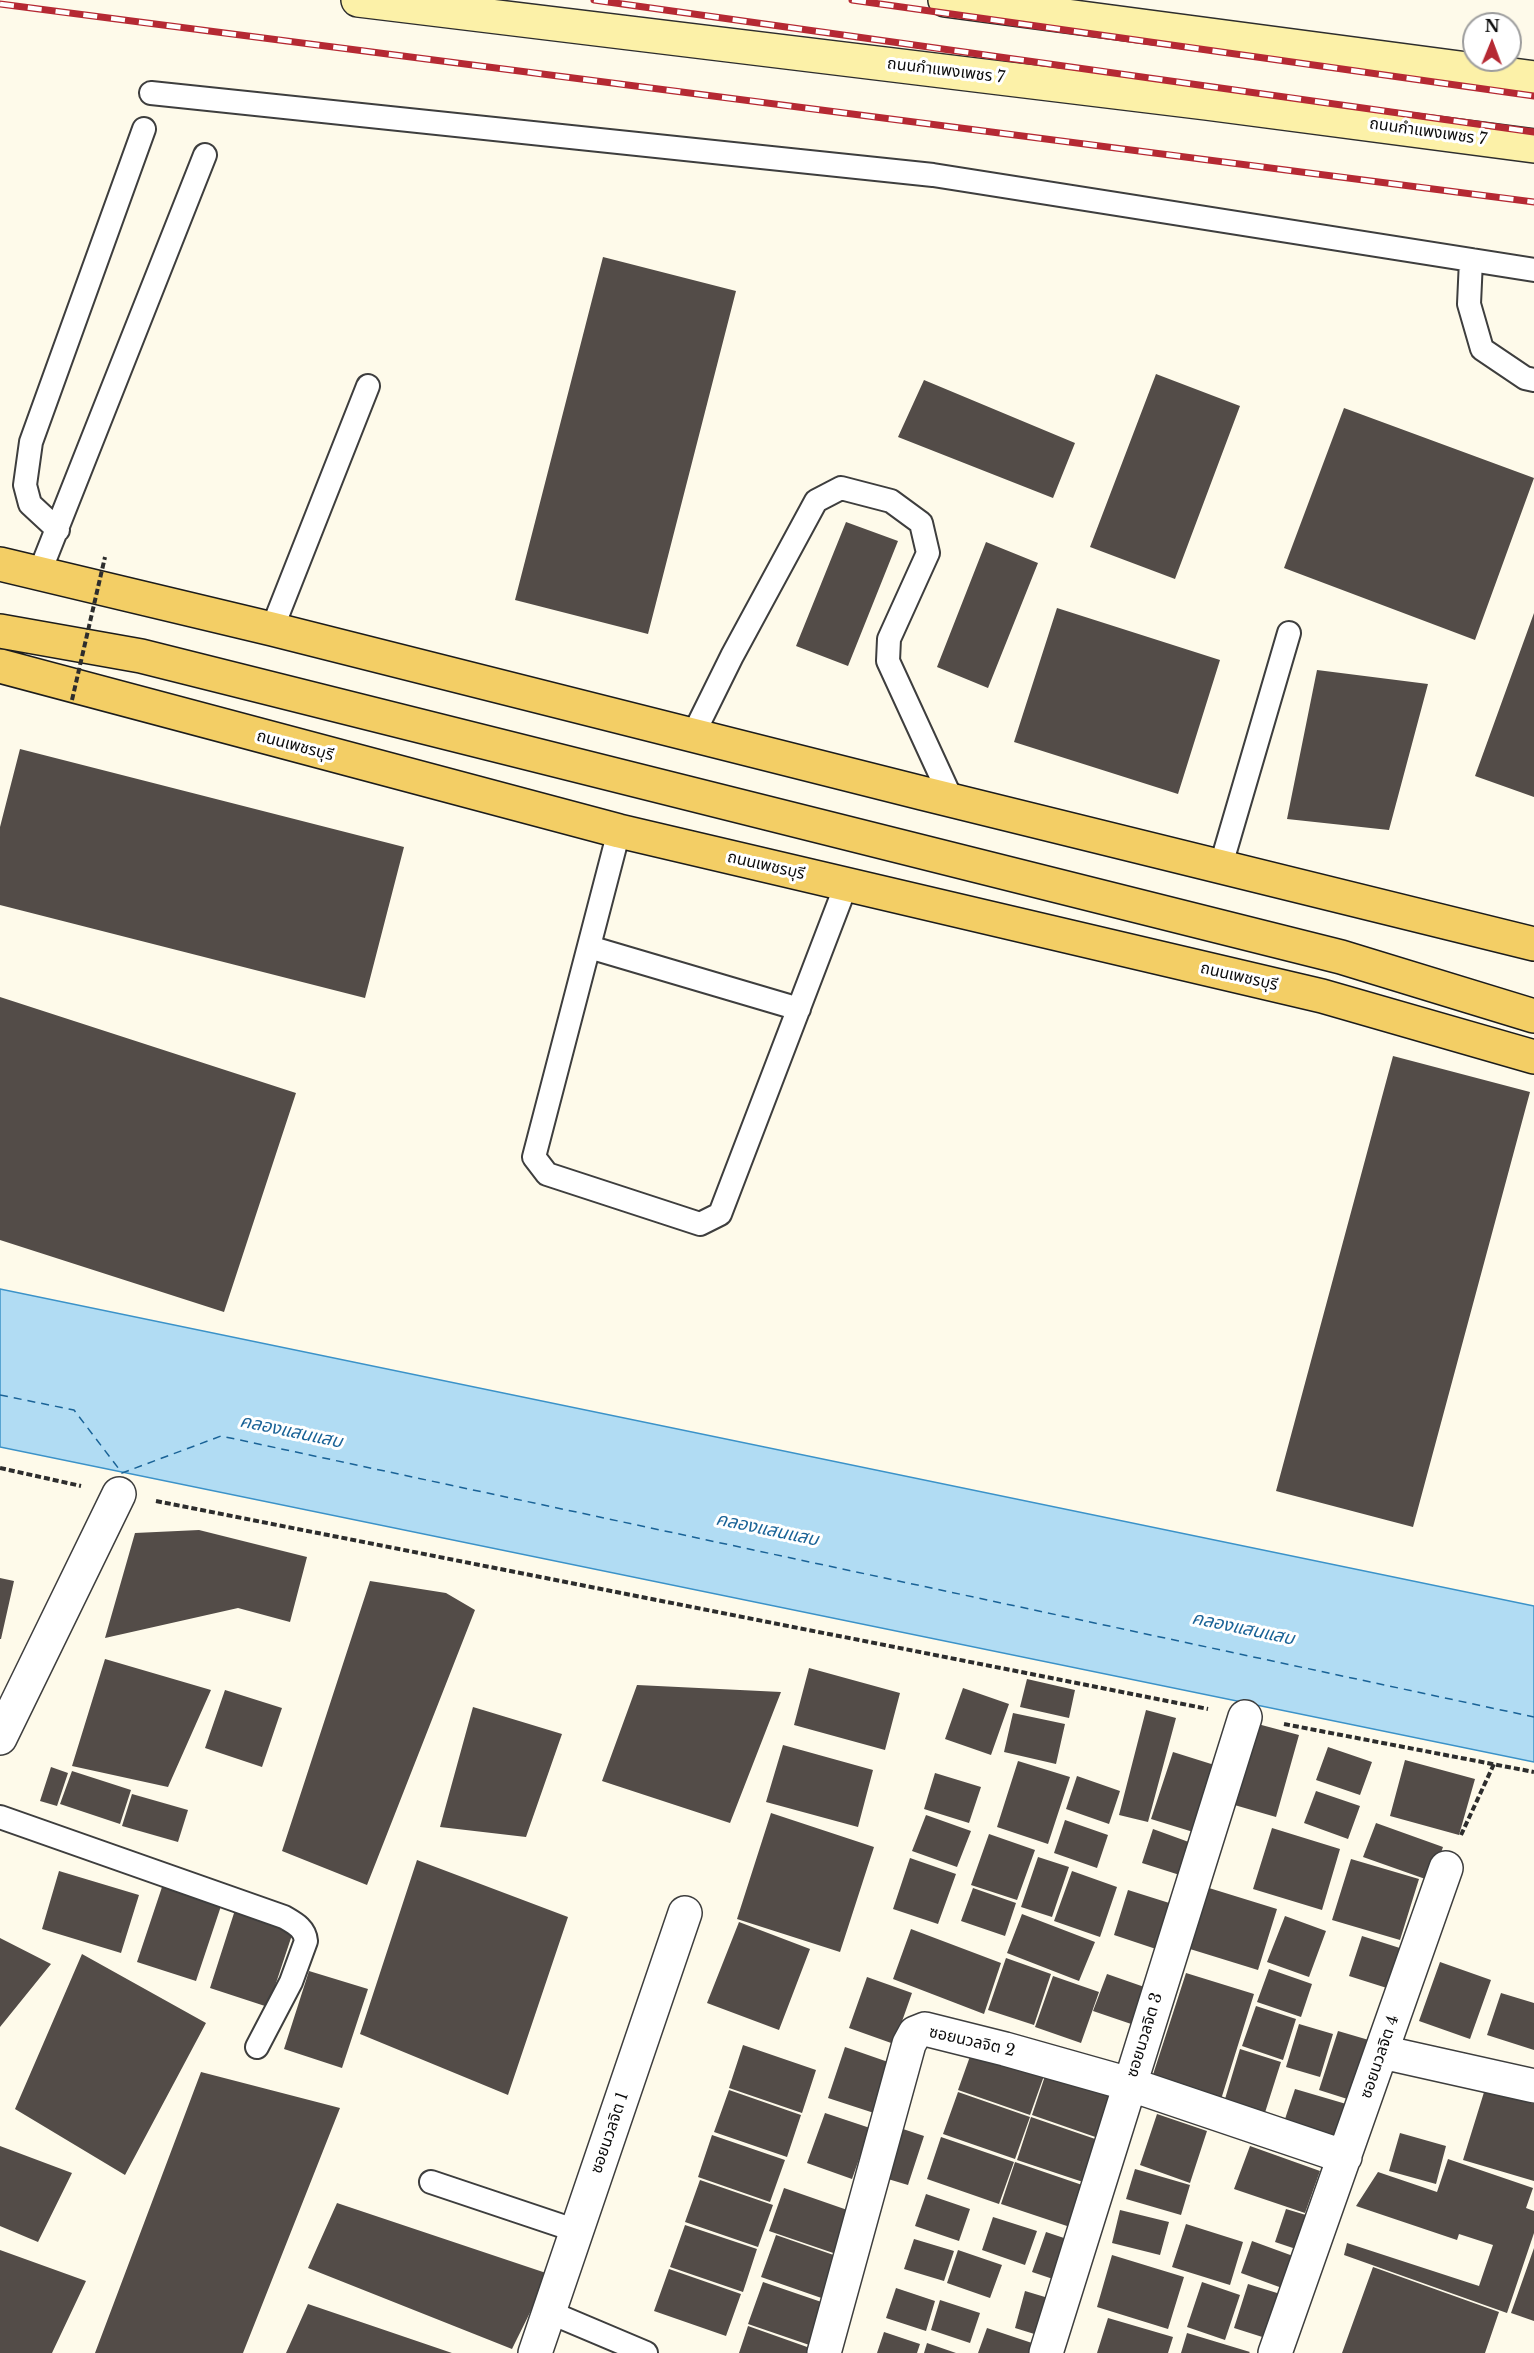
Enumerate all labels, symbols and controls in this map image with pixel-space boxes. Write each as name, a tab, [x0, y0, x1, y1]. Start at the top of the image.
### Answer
north arrow	[1462, 12, 1522, 72]
text: N	[1485, 16, 1500, 36]
street label: ถนนกำแพงเพชร 7	[886, 54, 1006, 88]
street label: ถนนกำแพงเพชร 7	[1368, 114, 1488, 150]
street label: ถนนเพชรบุรี	[254, 727, 336, 765]
street label: ถนนเพชรบุรี	[725, 848, 807, 884]
street label: ถนนเพชรบุรี	[1198, 959, 1280, 995]
water label: คลองแสนแสบ	[238, 1411, 344, 1453]
water label: คลองแสนแสบ	[714, 1509, 820, 1551]
water label: คลองแสนแสบ	[1190, 1608, 1296, 1650]
street label: ซอยนวลจิต 3	[1123, 1990, 1167, 2080]
street label: ซอยนวลจิต 4	[1357, 2013, 1403, 2101]
street label: ซอยนวลจิต 2	[927, 2023, 1017, 2061]
street label: ซอยนวลจิต 1	[587, 2090, 633, 2176]

